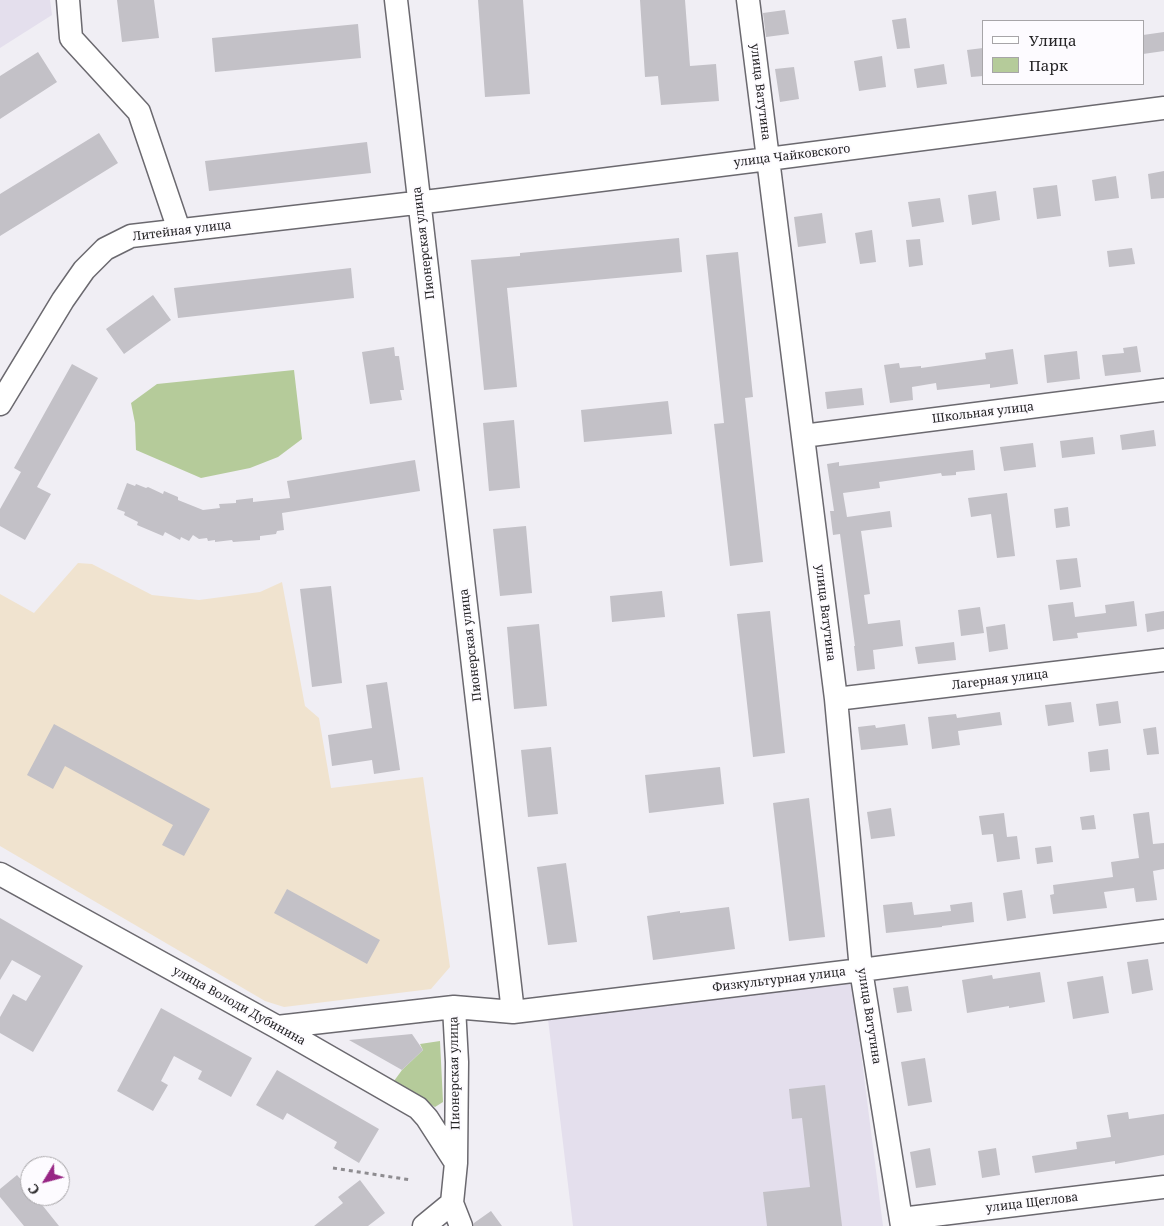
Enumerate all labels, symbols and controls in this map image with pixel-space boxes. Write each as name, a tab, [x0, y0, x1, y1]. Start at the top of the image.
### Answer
legend	[982, 20, 1144, 85]
text: Улица	[1029, 30, 1077, 50]
street label: улица Ватутина	[747, 43, 773, 141]
text: Парк	[1029, 55, 1068, 75]
street label: улица Чайковского	[733, 142, 851, 170]
street label: Пионерская улица	[410, 186, 438, 300]
street label: Литейная улица	[132, 218, 232, 244]
street label: Школьная улица	[931, 400, 1035, 426]
street label: улица Ватутина	[812, 564, 838, 662]
street label: Пионерская улица	[457, 588, 485, 702]
street label: Лагерная улица	[951, 667, 1049, 693]
street label: улица Володи Дубинина	[170, 963, 308, 1049]
street label: Физкультурная улица	[711, 965, 847, 995]
street label: улица Ватутина	[854, 967, 884, 1065]
street label: Пионерская улица	[447, 1016, 463, 1130]
north arrow	[20, 1156, 70, 1206]
text: С	[23, 1180, 44, 1199]
street label: улица Щеглова	[985, 1190, 1079, 1216]

